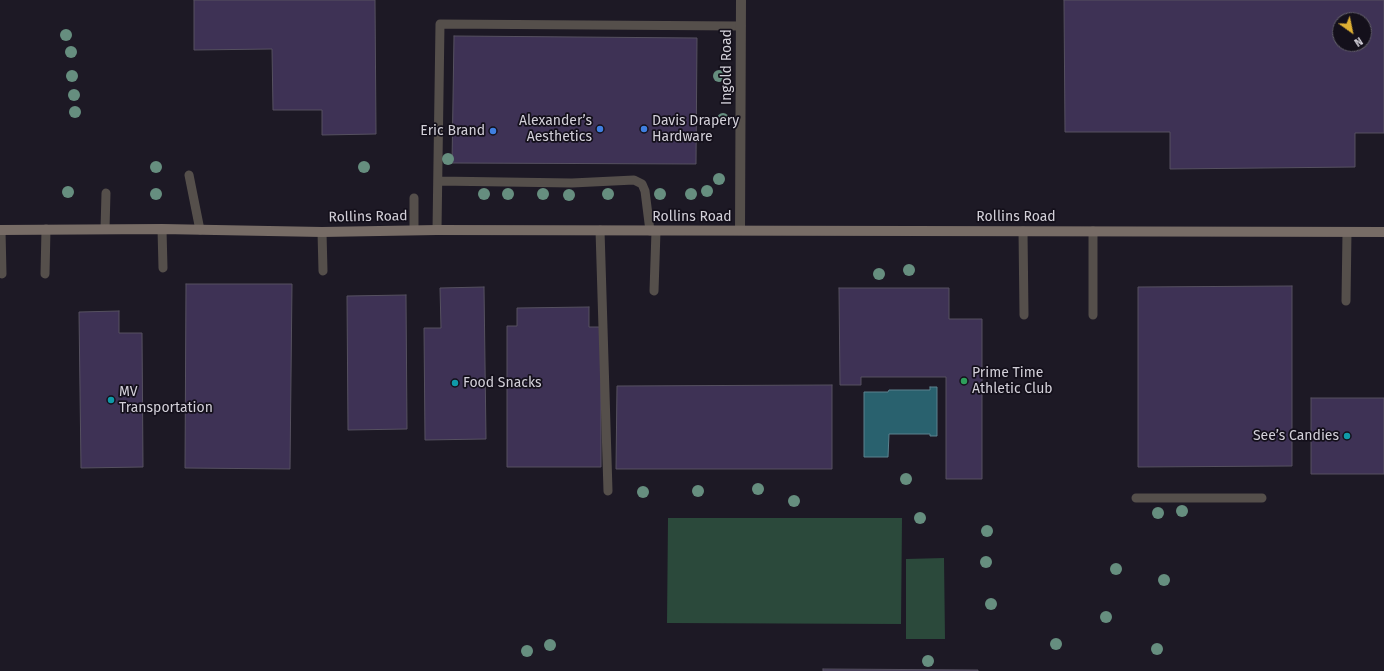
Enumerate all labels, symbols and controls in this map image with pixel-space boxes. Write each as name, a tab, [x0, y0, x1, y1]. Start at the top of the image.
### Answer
north arrow	[1332, 12, 1372, 52]
street label: Ingold Road	[719, 29, 735, 105]
text: N	[1352, 34, 1365, 49]
place label: Alexander’s Aesthetics	[519, 113, 592, 146]
place label: Davis Drapery Hardware	[652, 113, 739, 146]
place label: Eric Brand	[420, 123, 485, 139]
marker: Alexander’s Aesthetics	[595, 124, 605, 134]
marker: Davis Drapery Hardware	[639, 124, 649, 134]
marker: Eric Brand	[488, 126, 498, 136]
street label: Rollins Road	[328, 208, 408, 226]
street label: Rollins Road	[652, 209, 732, 225]
street label: Rollins Road	[976, 209, 1056, 225]
place label: Prime Time Athletic Club	[972, 365, 1053, 398]
place label: Food Snacks	[463, 375, 542, 391]
marker: Prime Time Athletic Club	[959, 376, 969, 386]
marker: Food Snacks	[450, 378, 460, 388]
place label: MV Transportation	[119, 384, 213, 416]
marker: MV Transportation	[106, 395, 116, 405]
place label: See’s Candies	[1253, 428, 1339, 444]
marker: See’s Candies	[1342, 431, 1352, 441]

